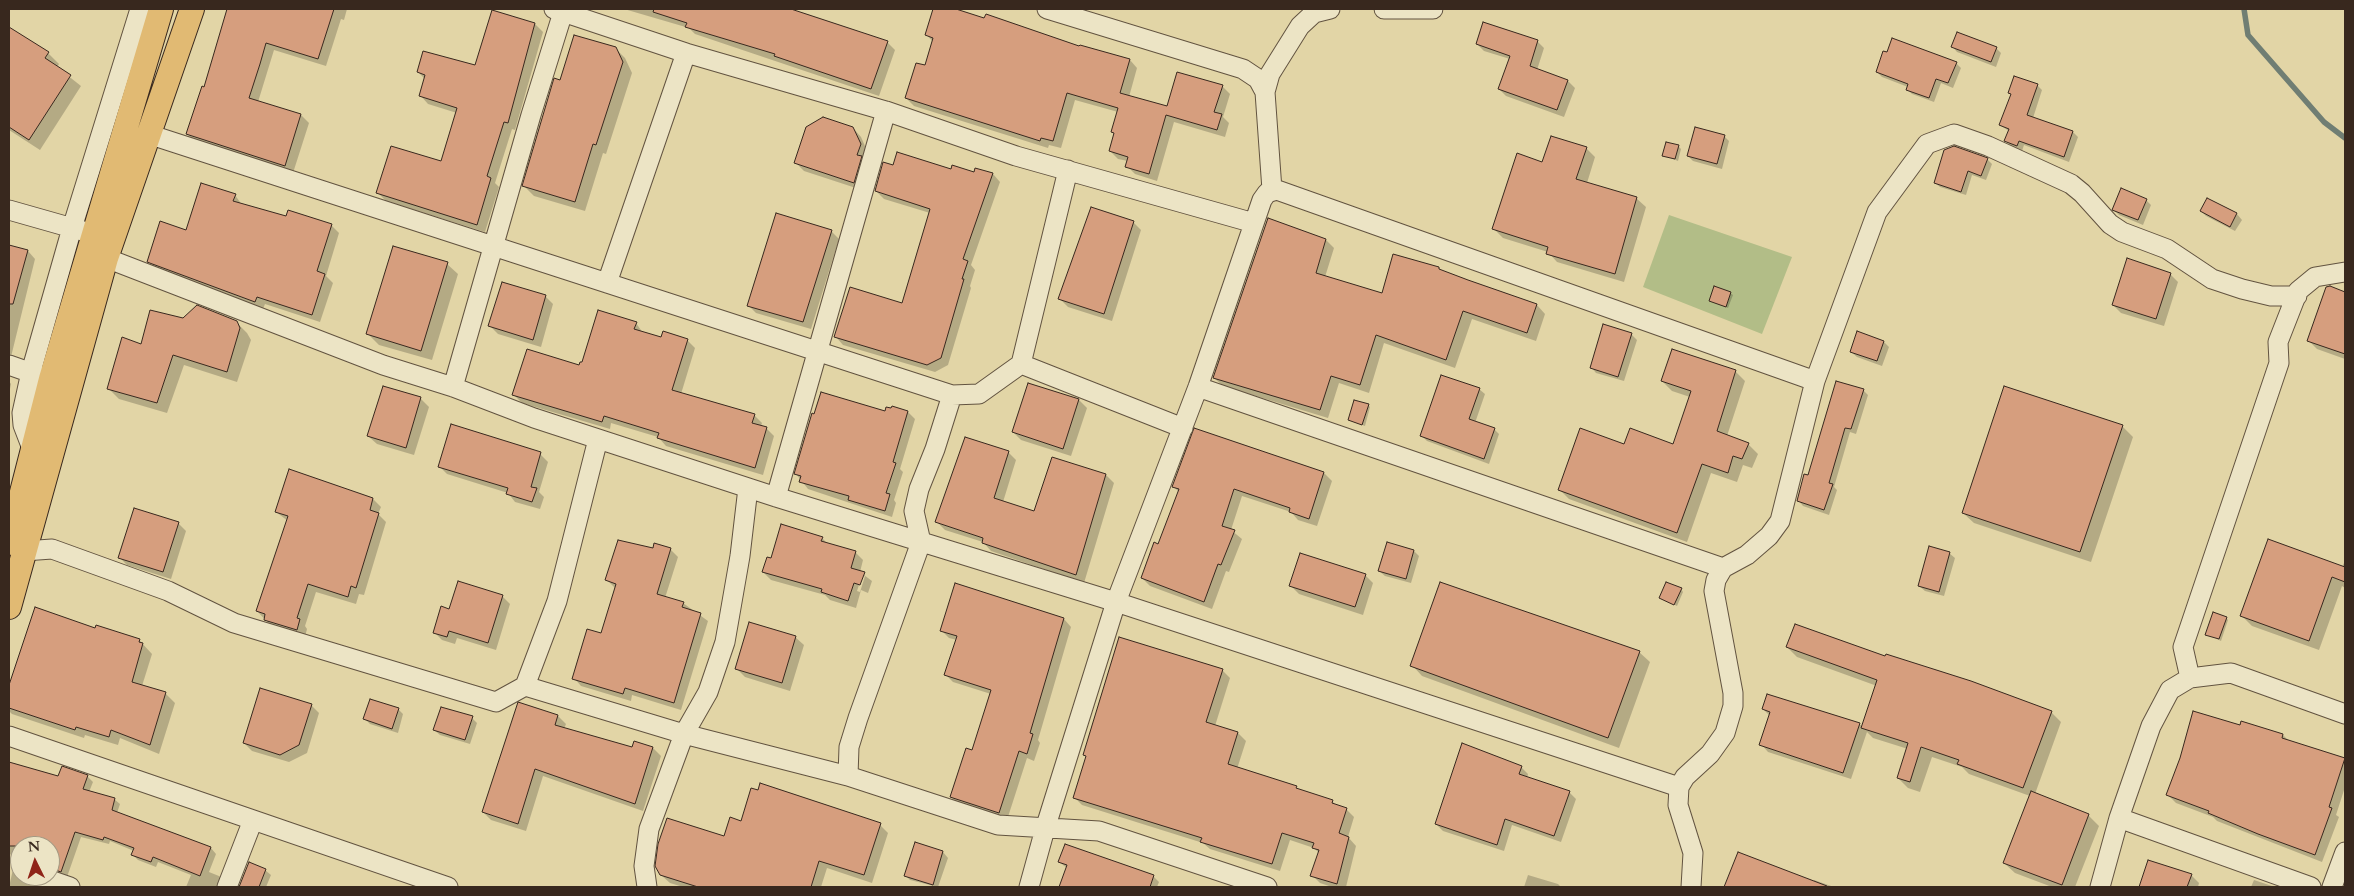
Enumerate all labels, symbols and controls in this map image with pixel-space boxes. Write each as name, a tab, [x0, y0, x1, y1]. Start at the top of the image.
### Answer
north arrow	[10, 836, 60, 886]
text: N	[27, 837, 41, 856]

